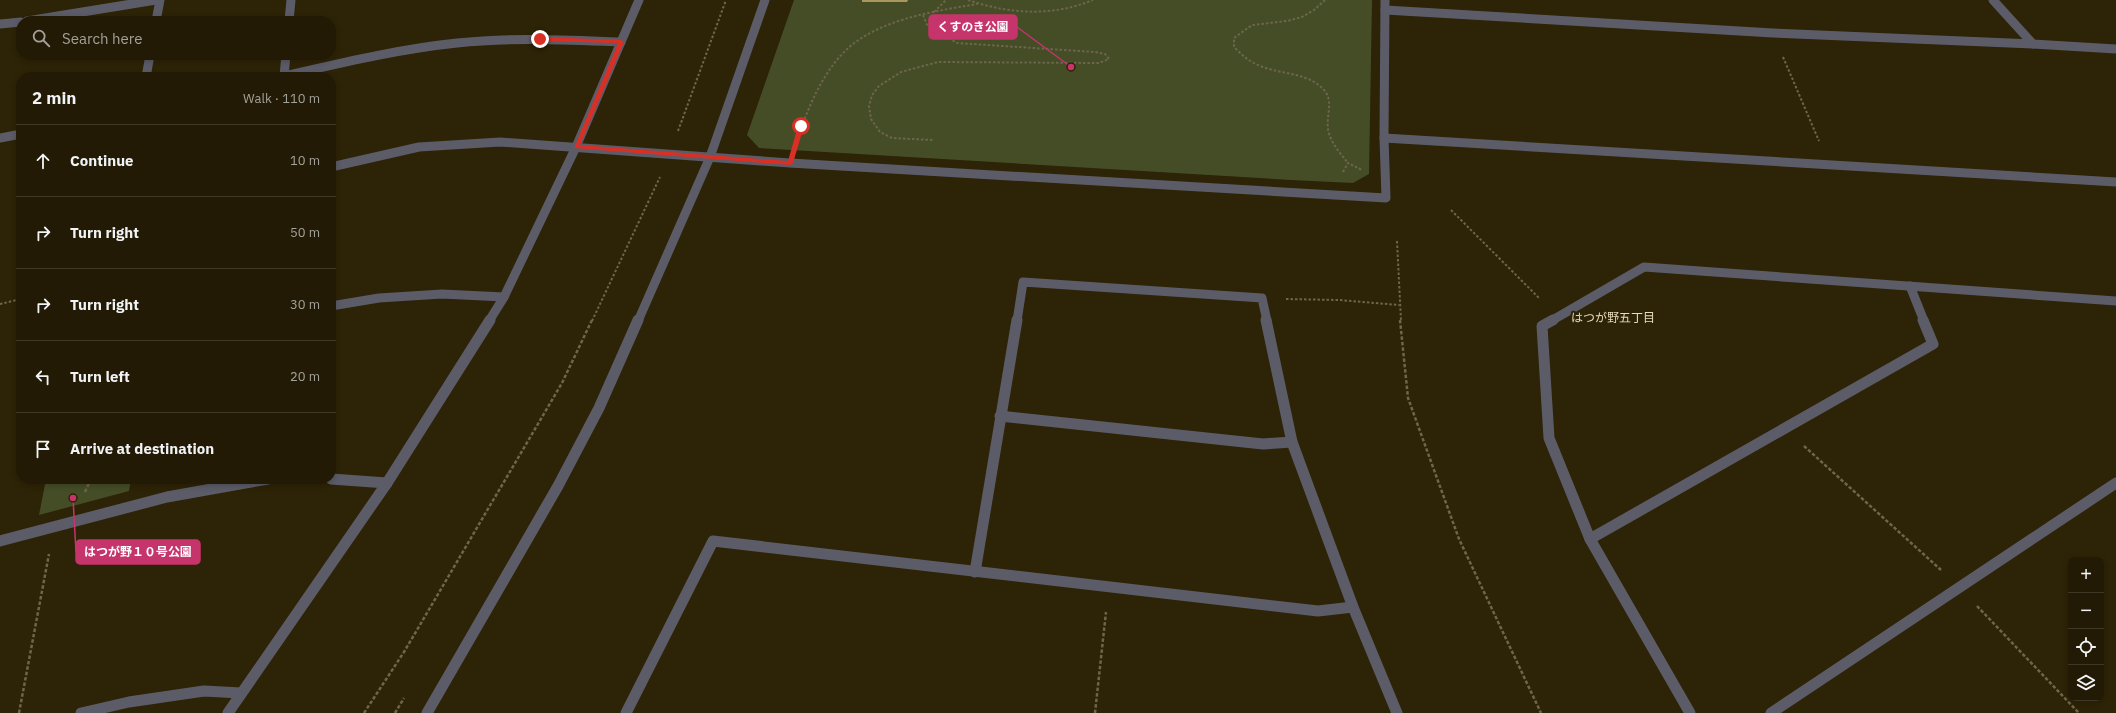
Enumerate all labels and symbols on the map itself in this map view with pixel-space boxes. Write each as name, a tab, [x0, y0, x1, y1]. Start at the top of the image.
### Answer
callout: くすのき公園	[929, 15, 1017, 39]
text: くすのき公園	[937, 19, 1009, 34]
route end	[531, 30, 549, 48]
route start	[792, 117, 810, 135]
district label: はつが野五丁目	[1571, 310, 1655, 325]
callout: はつが野１０号公園	[76, 540, 200, 564]
text: はつが野１０号公園	[84, 544, 192, 559]

